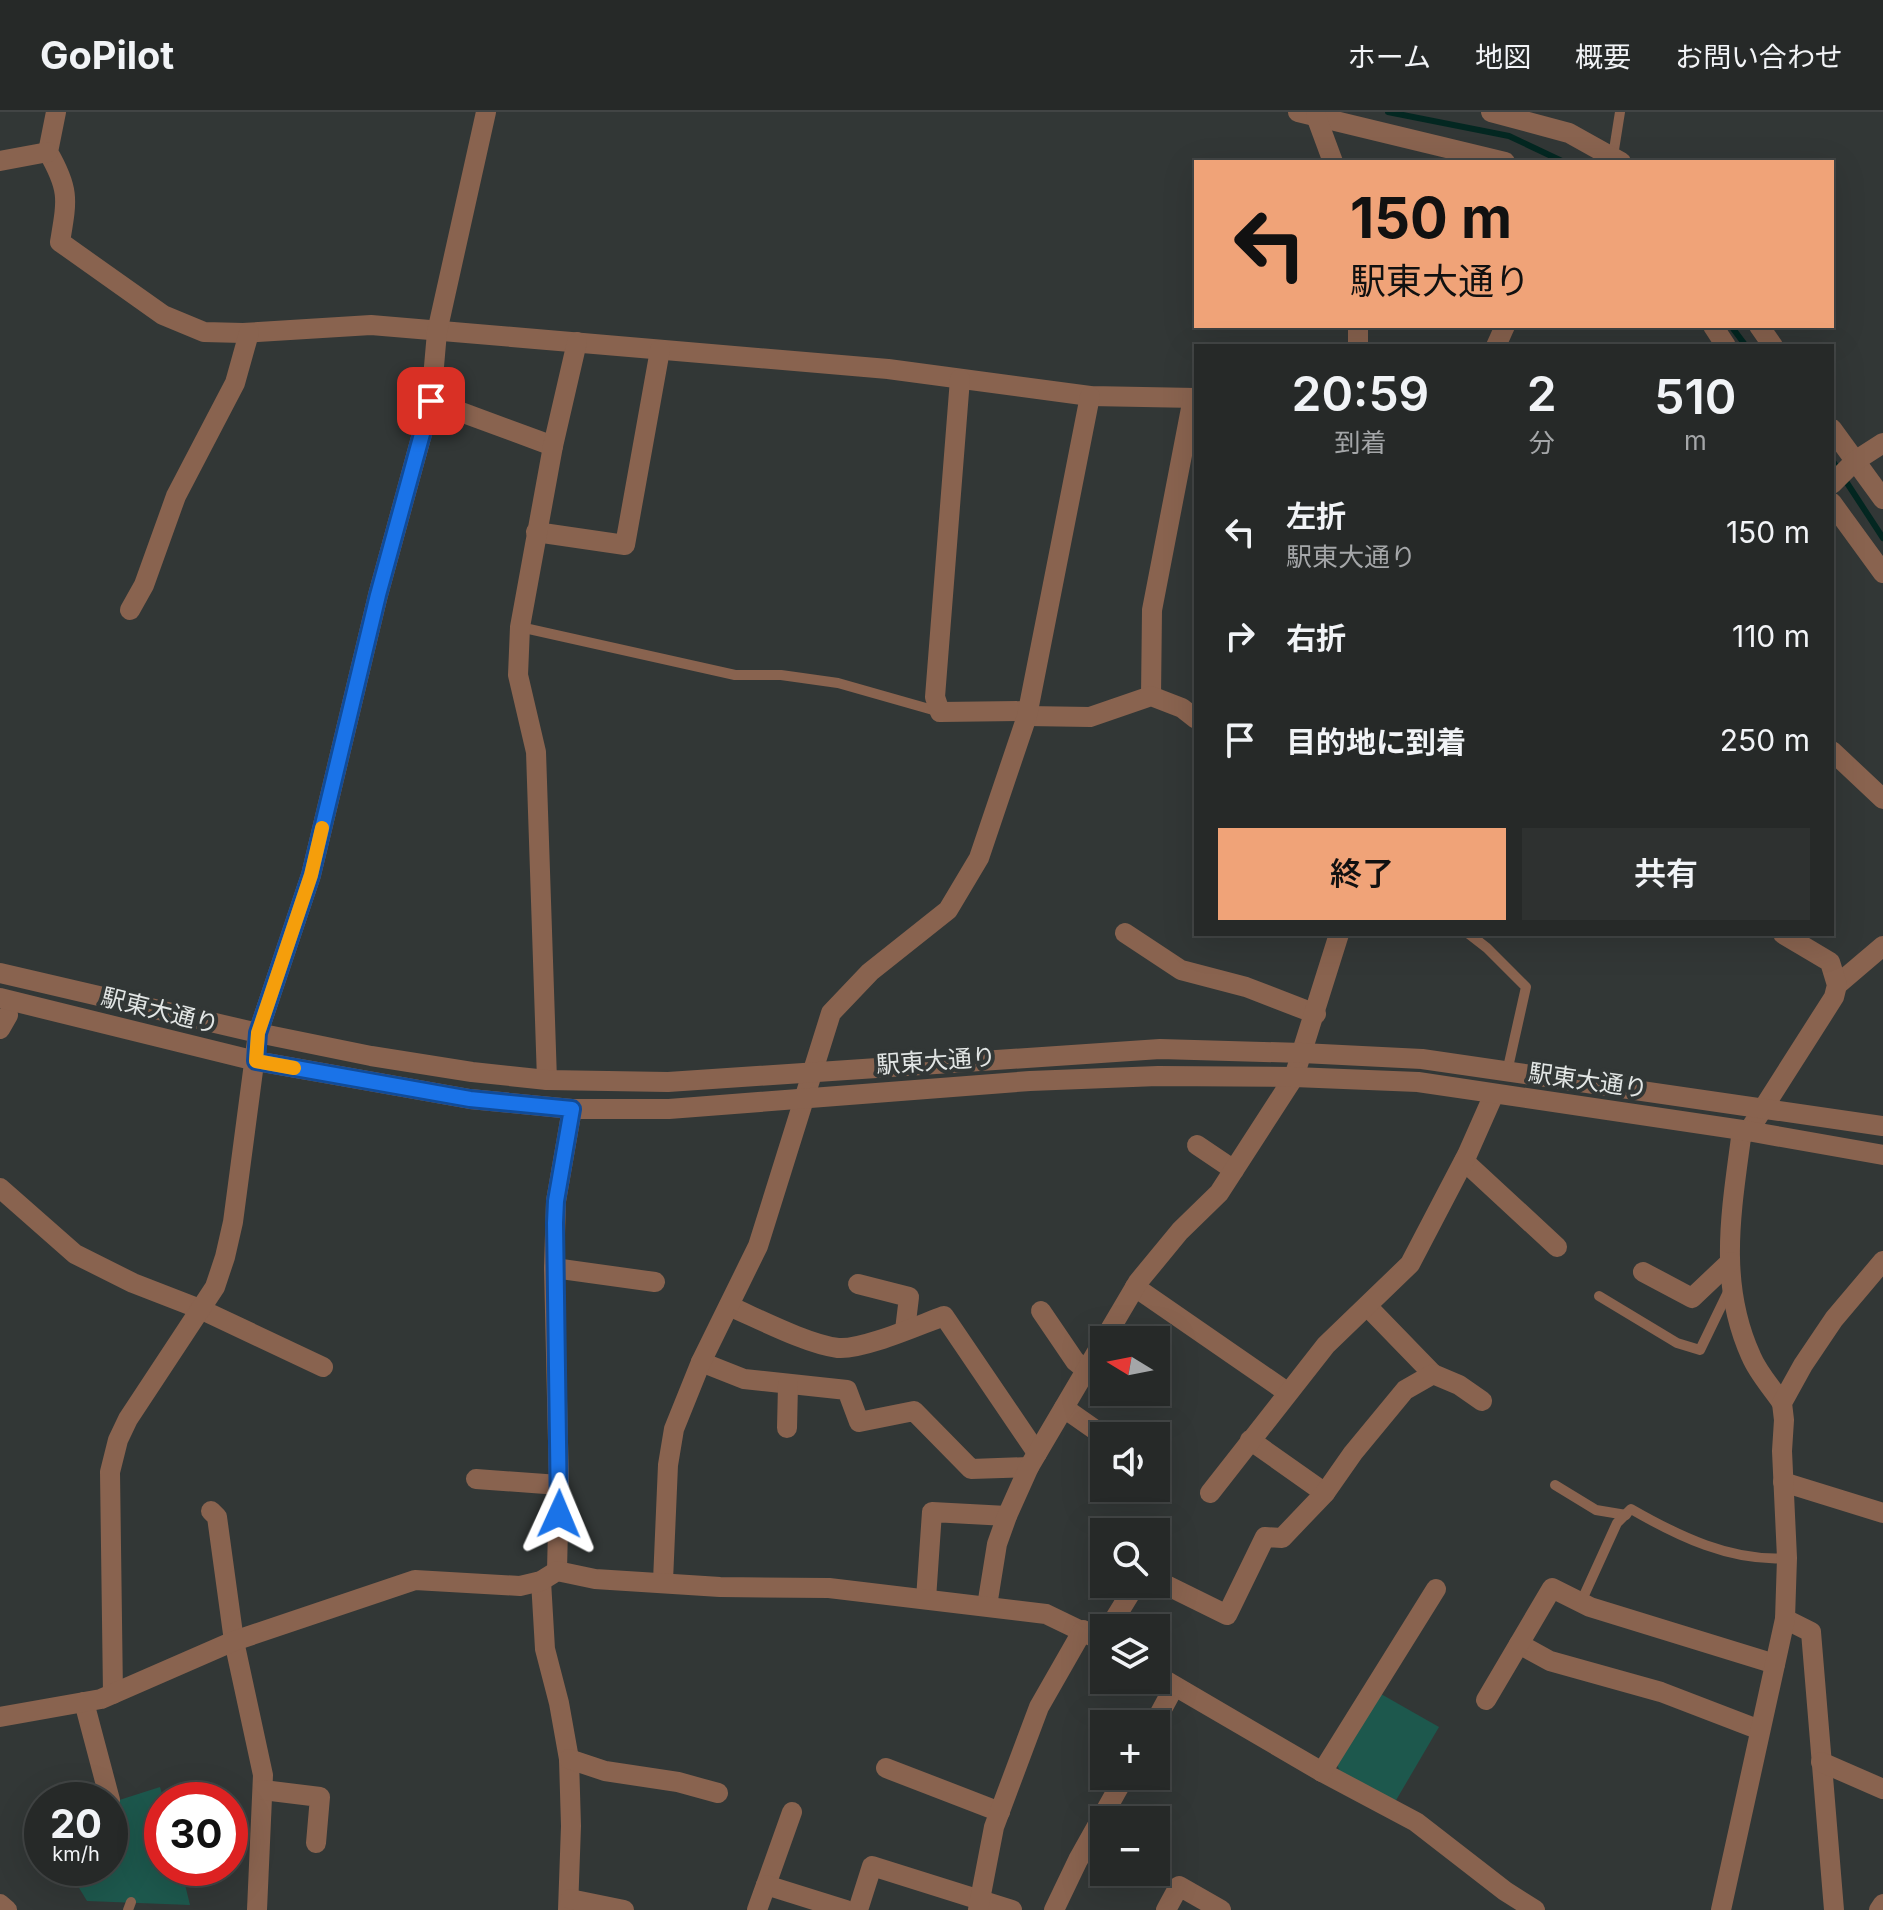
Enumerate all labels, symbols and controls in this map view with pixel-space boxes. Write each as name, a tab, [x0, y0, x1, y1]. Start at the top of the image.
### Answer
text: GoPilot	[40, 32, 174, 78]
text: ホーム	[1348, 40, 1431, 74]
text: 地図	[1475, 40, 1531, 74]
text: 概要	[1575, 40, 1631, 74]
text: お問い合わせ	[1675, 40, 1843, 74]
text: 150 m	[1350, 184, 1512, 252]
icon: left	[1218, 192, 1322, 296]
text: 駅東大通り	[1350, 259, 1530, 303]
text: 20:59	[1292, 364, 1429, 423]
text: 2	[1527, 364, 1557, 423]
pin	[397, 367, 465, 435]
text: 510	[1654, 367, 1736, 426]
icon: arrive	[409, 379, 453, 423]
text: m	[1684, 425, 1707, 456]
text: 到着	[1334, 427, 1386, 458]
text: 分	[1529, 427, 1555, 458]
text: 左折	[1286, 498, 1346, 534]
icon: left	[1218, 510, 1262, 554]
text: 150 m	[1726, 514, 1810, 550]
text: 駅東大通り	[1286, 541, 1416, 572]
icon: right	[1218, 614, 1262, 658]
text: 110 m	[1732, 618, 1810, 654]
text: 右折	[1286, 620, 1346, 656]
icon: arrive	[1218, 718, 1262, 762]
text: 250 m	[1720, 722, 1810, 758]
text: 目的地に到着	[1286, 724, 1466, 760]
button: 終了	[1218, 828, 1506, 920]
button: 共有	[1522, 828, 1810, 920]
street label: 駅東大通り	[98, 982, 222, 1039]
street label: 駅東大通り	[875, 1042, 997, 1079]
street label: 駅東大通り	[1527, 1058, 1650, 1103]
north arrow	[1090, 1326, 1170, 1406]
map controls	[1090, 1326, 1170, 1886]
button: sound	[1090, 1422, 1170, 1502]
position arrow	[517, 1472, 601, 1556]
button: search	[1090, 1518, 1170, 1598]
button: layers	[1090, 1614, 1170, 1694]
button: +	[1090, 1710, 1170, 1790]
speed limit sign: 30	[144, 1782, 248, 1886]
text: 20	[50, 1799, 102, 1848]
button: −	[1090, 1806, 1170, 1886]
text: km/h	[52, 1842, 100, 1866]

